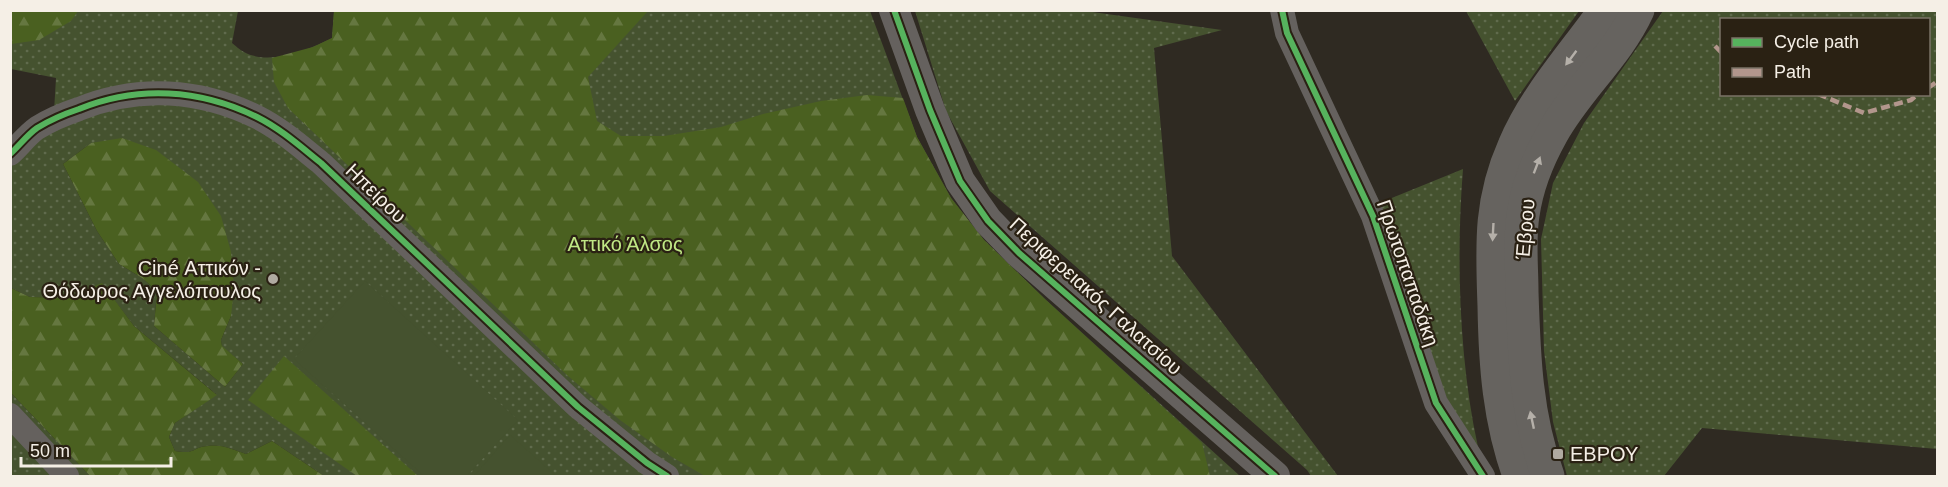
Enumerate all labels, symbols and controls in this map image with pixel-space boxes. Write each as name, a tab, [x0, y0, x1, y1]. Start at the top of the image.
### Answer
legend	[1720, 18, 1930, 96]
text: Cycle path	[1774, 32, 1859, 52]
one-way arrow	[1565, 50, 1577, 65]
text: Path	[1774, 62, 1811, 82]
one-way arrow	[1532, 156, 1542, 174]
street label: Ηπείρου	[341, 159, 411, 227]
street label: Πρωτοπαπαδάκη	[1373, 197, 1443, 349]
street label: Έβρου	[1511, 198, 1539, 261]
street label: Περιφερειακός Γαλατσίου	[1006, 213, 1186, 379]
one-way arrow	[1488, 223, 1497, 242]
park label: Αττικό Άλσος	[567, 233, 683, 255]
place label: Ciné Αττικόν - Θόδωρος Αγγελόπουλος	[43, 257, 261, 302]
marker: Ciné Αττικόν - Θόδωρος Αγγελόπουλος	[266, 272, 280, 286]
one-way arrow	[1527, 410, 1536, 429]
scale bar	[21, 430, 171, 468]
text: 50 m	[30, 441, 70, 461]
place label: ΕΒΡΟΥ	[1570, 443, 1638, 465]
marker: ΕΒΡΟΥ	[1551, 447, 1565, 461]

